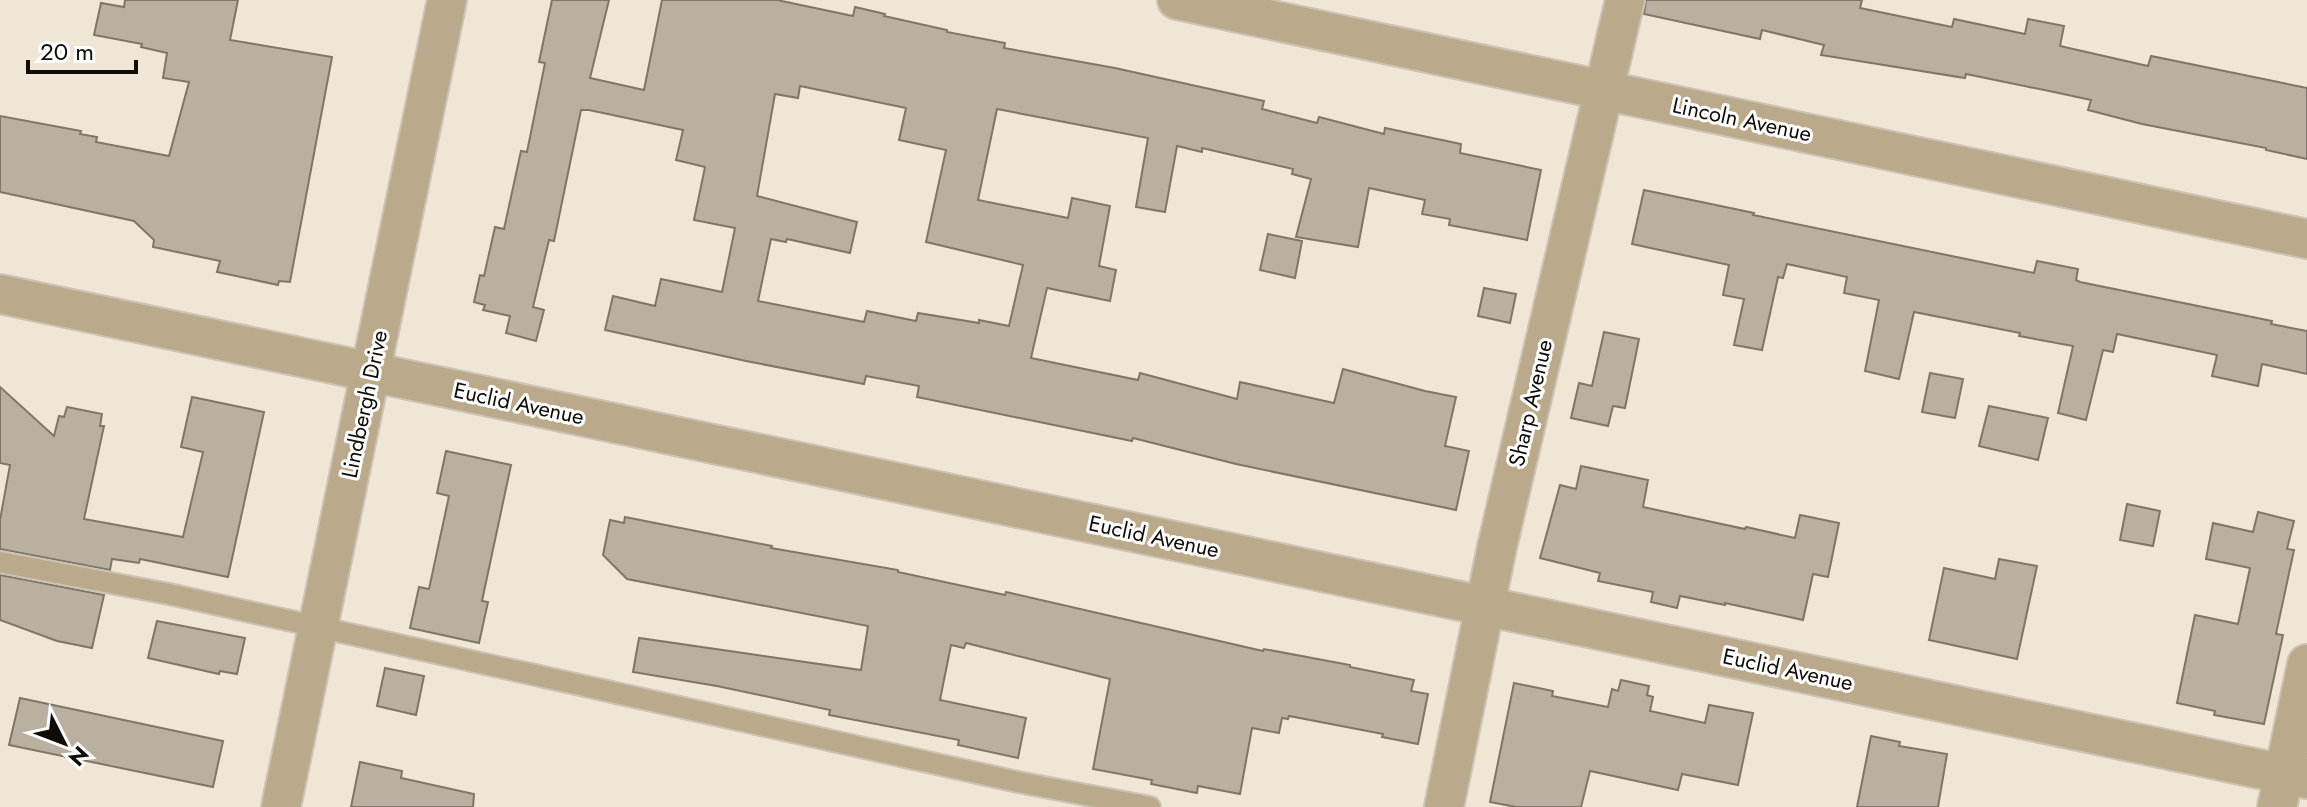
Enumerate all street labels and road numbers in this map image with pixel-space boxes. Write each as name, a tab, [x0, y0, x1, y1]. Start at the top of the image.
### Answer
street label: Lincoln Avenue	[1669, 89, 1815, 149]
street label: Lindbergh Drive	[333, 327, 395, 481]
street label: Sharp Avenue	[1500, 336, 1560, 470]
street label: Euclid Avenue	[451, 374, 587, 432]
street label: Euclid Avenue	[1086, 507, 1222, 565]
street label: Euclid Avenue	[1720, 640, 1856, 698]

